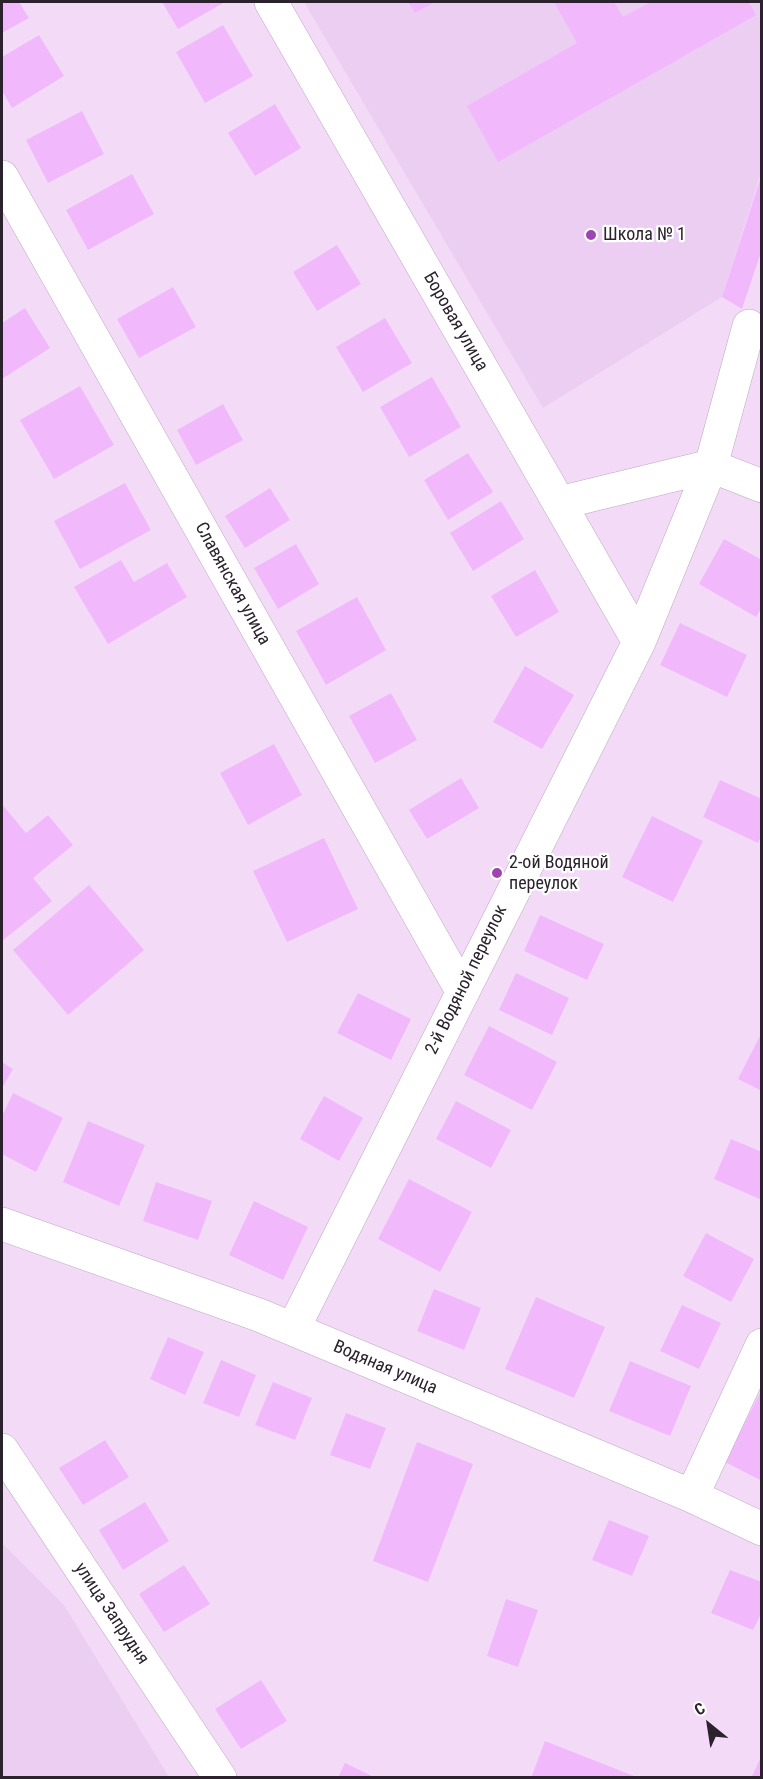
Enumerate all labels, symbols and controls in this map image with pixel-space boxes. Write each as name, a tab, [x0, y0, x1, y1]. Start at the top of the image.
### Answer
place label: Школа № 1	[603, 224, 686, 246]
marker: Школа № 1	[584, 228, 598, 242]
street label: Боровая улица	[418, 269, 492, 375]
street label: Славянская улица	[189, 519, 275, 649]
place label: 2-ой Водяной переулок	[509, 852, 609, 894]
marker: 2-ой Водяной переулок	[490, 866, 504, 880]
street label: 2-й Водяной переулок	[421, 902, 513, 1058]
street label: Водяная улица	[330, 1336, 440, 1400]
street label: улица Запрудня	[69, 1559, 153, 1669]
north arrow	[679, 1695, 739, 1755]
text: С	[691, 1698, 708, 1719]

